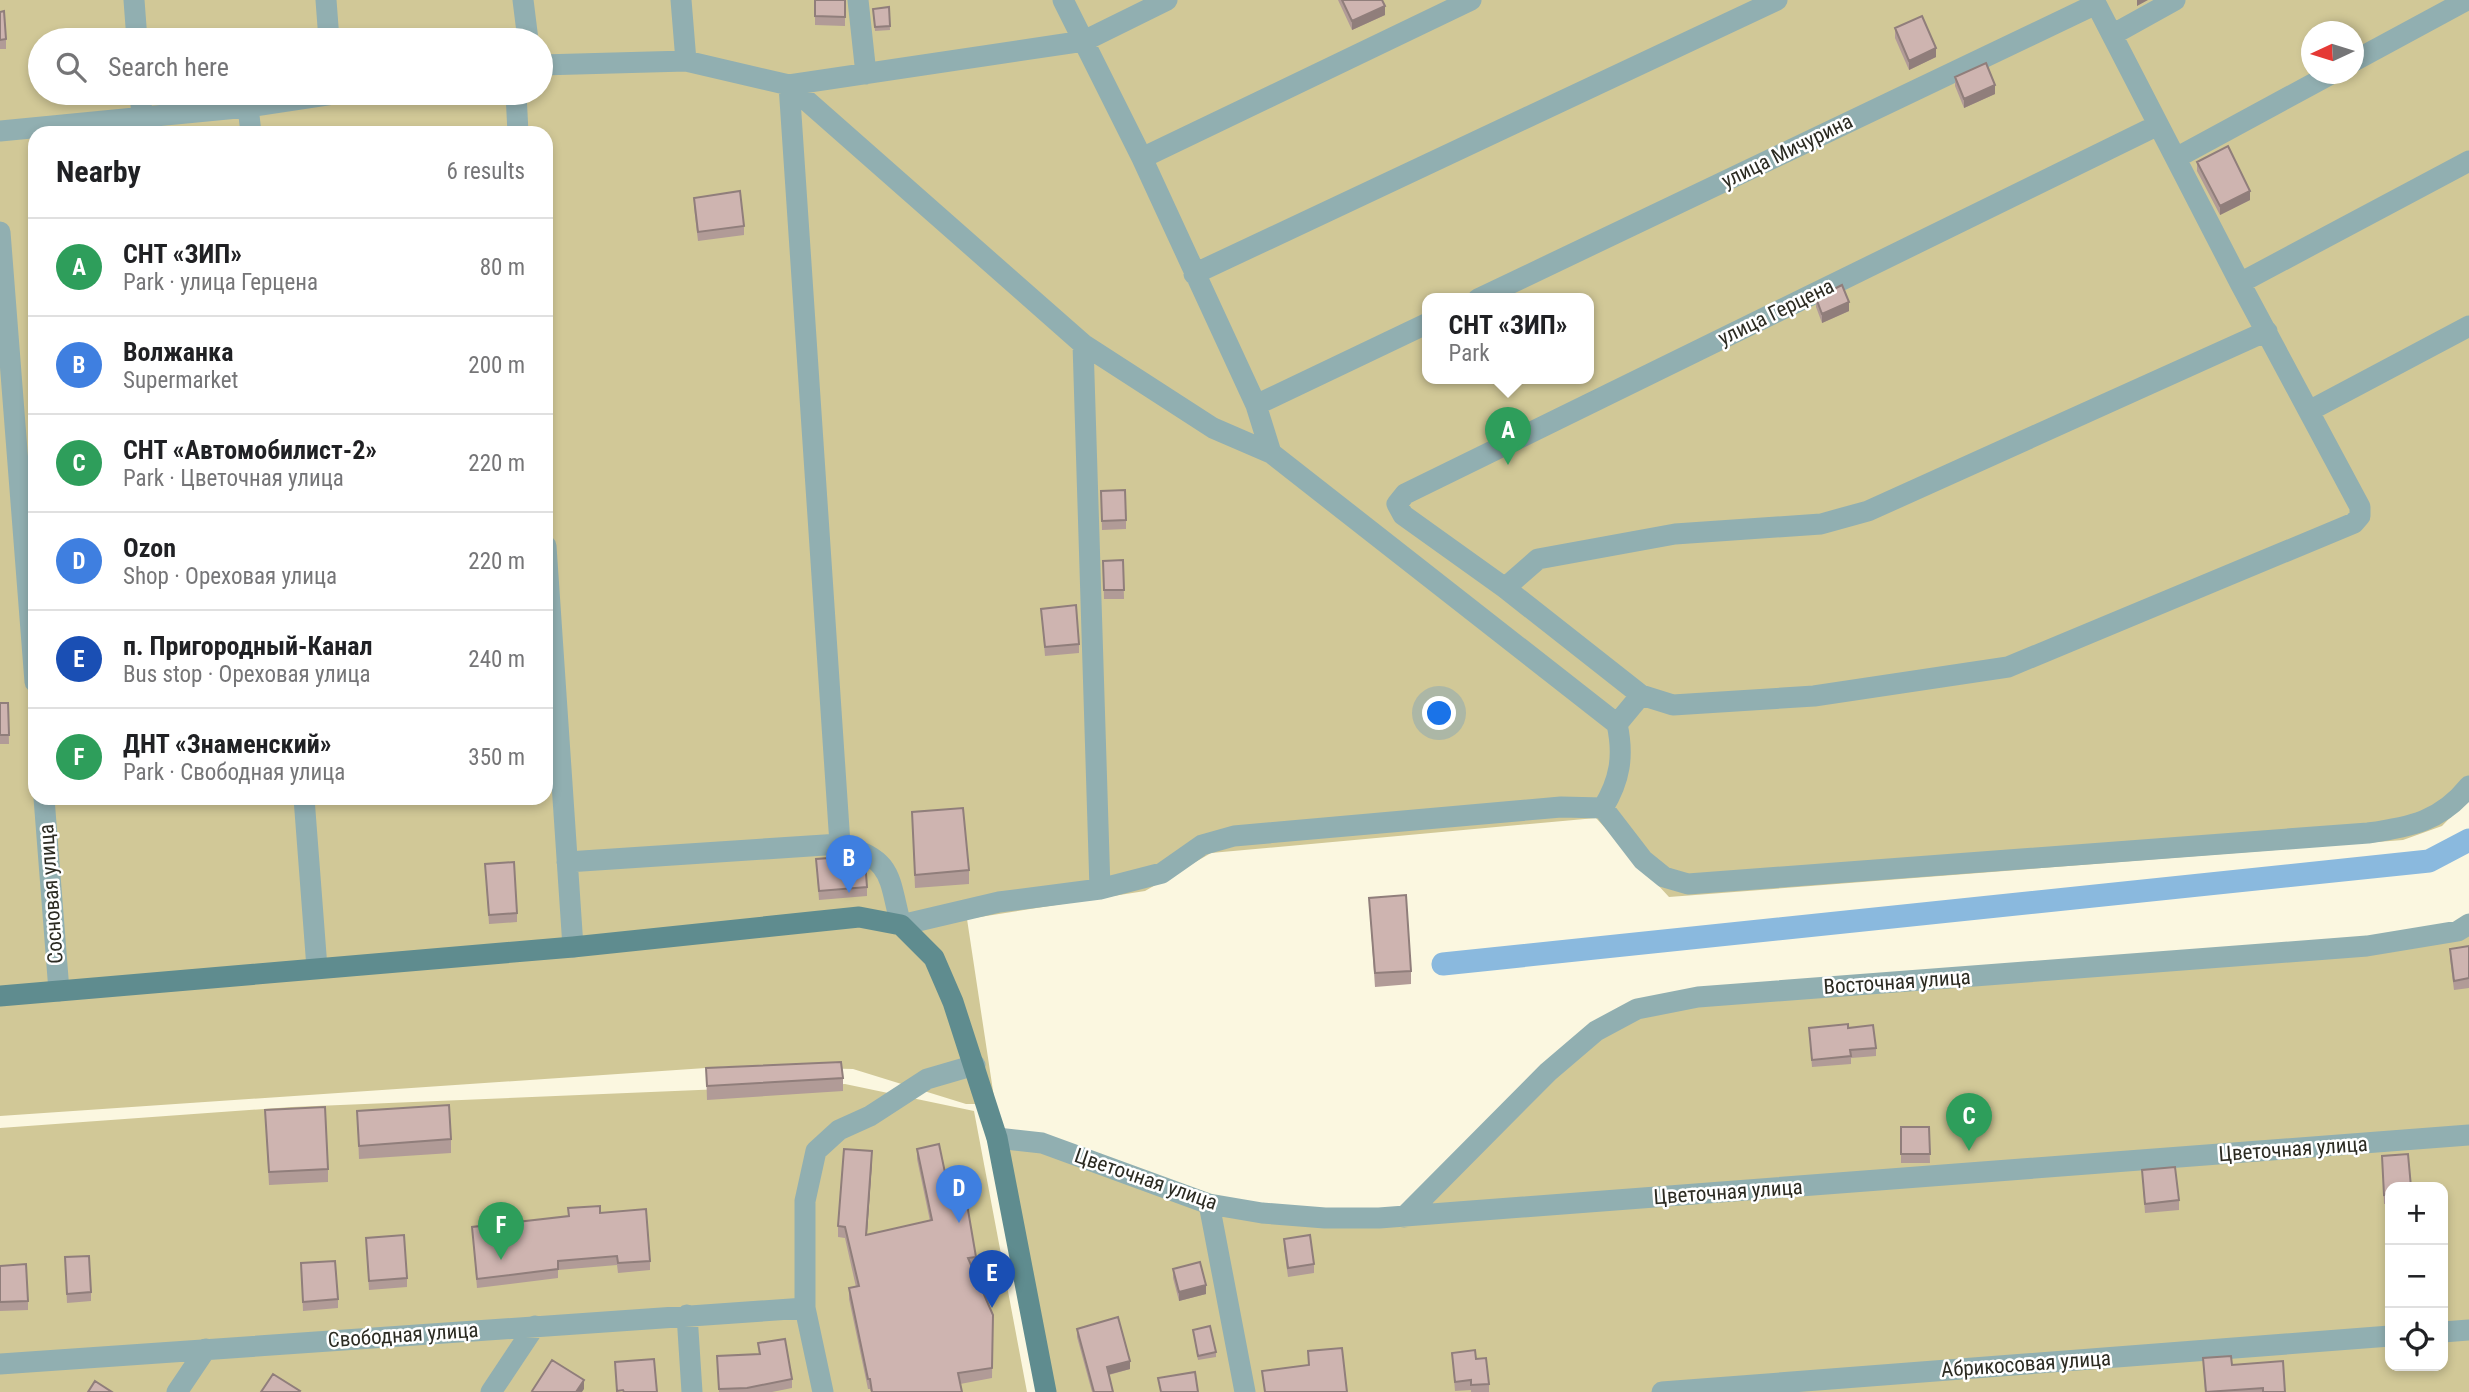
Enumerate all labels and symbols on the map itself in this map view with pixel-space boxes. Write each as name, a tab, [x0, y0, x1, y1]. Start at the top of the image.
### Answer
north arrow	[2301, 21, 2364, 84]
street label: улица Мичурина	[1718, 109, 1856, 193]
street label: улица Герцена	[1714, 274, 1838, 350]
pin: A	[1485, 407, 1531, 465]
your location	[1422, 696, 1456, 730]
street label: Сосновая улица	[34, 823, 68, 965]
pin: B	[826, 835, 872, 893]
street label: Восточная улица	[1823, 965, 1971, 999]
pin: C	[1946, 1093, 1992, 1151]
street label: Цветочная улица	[2218, 1132, 2368, 1166]
street label: Цветочная улица	[1071, 1143, 1221, 1215]
pin: D	[936, 1165, 982, 1223]
street label: Цветочная улица	[1653, 1175, 1803, 1209]
pin: F	[478, 1202, 524, 1260]
pin: E	[969, 1250, 1015, 1308]
street label: Свободная улица	[327, 1318, 479, 1352]
street label: Абрикосовая улица	[1940, 1346, 2112, 1382]

